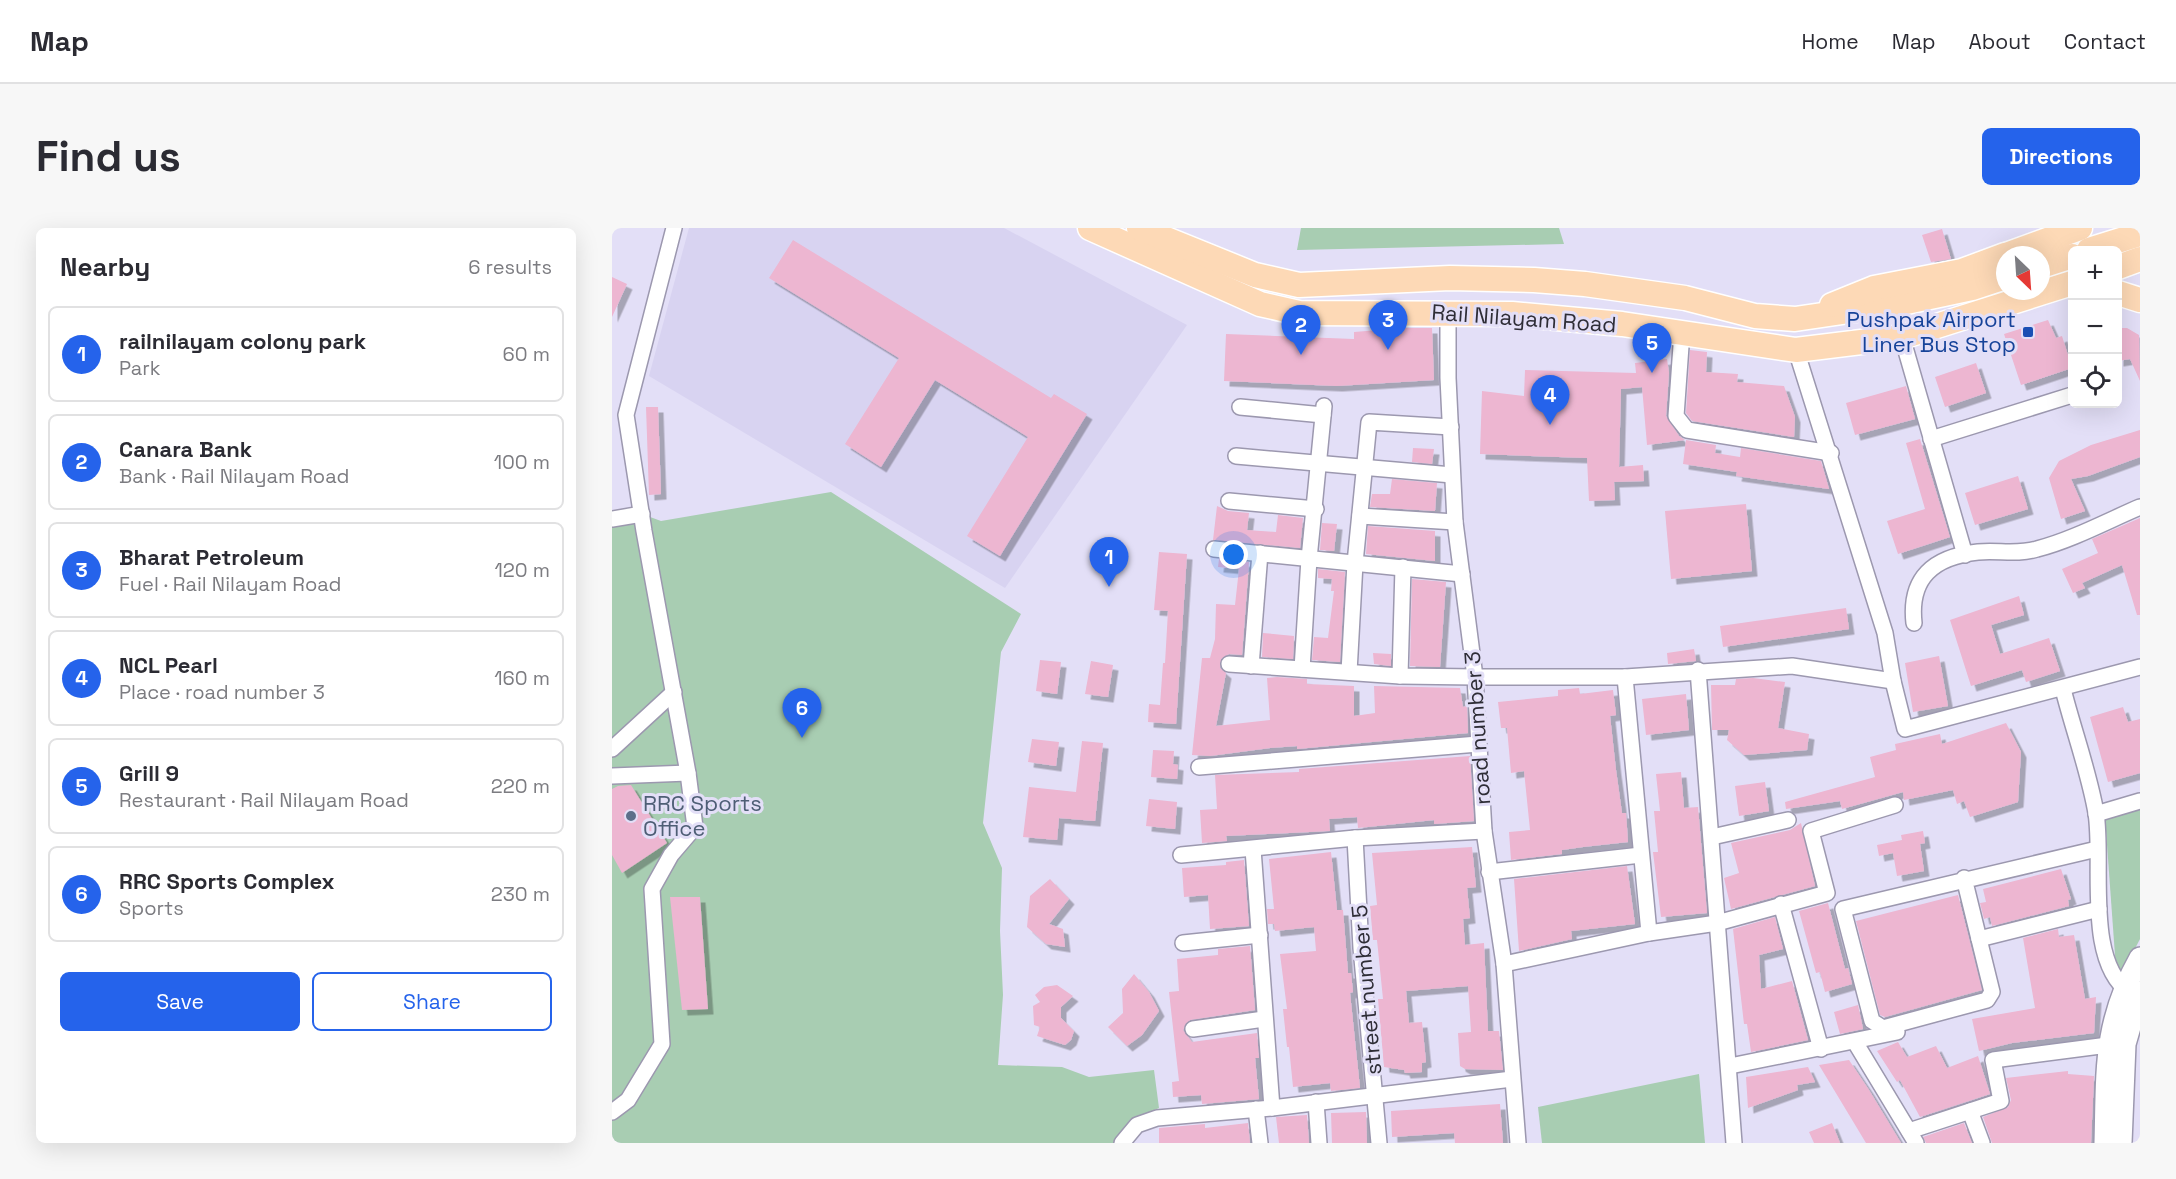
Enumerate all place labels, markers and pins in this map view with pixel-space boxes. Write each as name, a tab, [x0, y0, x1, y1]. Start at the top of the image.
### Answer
pin: 3	[1368, 300, 1408, 350]
place label: Pushpak Airport Liner Bus Stop	[1846, 305, 2016, 358]
pin: 2	[1282, 306, 1320, 355]
pin: 5	[1632, 324, 1672, 373]
marker: Pushpak Airport Liner Bus Stop	[2021, 325, 2035, 339]
pin: 4	[1530, 376, 1570, 425]
pin: 1	[1090, 538, 1128, 587]
pin: 6	[782, 688, 822, 738]
place label: RRC Sports Office	[643, 789, 762, 842]
marker: RRC Sports Office	[624, 809, 638, 823]

